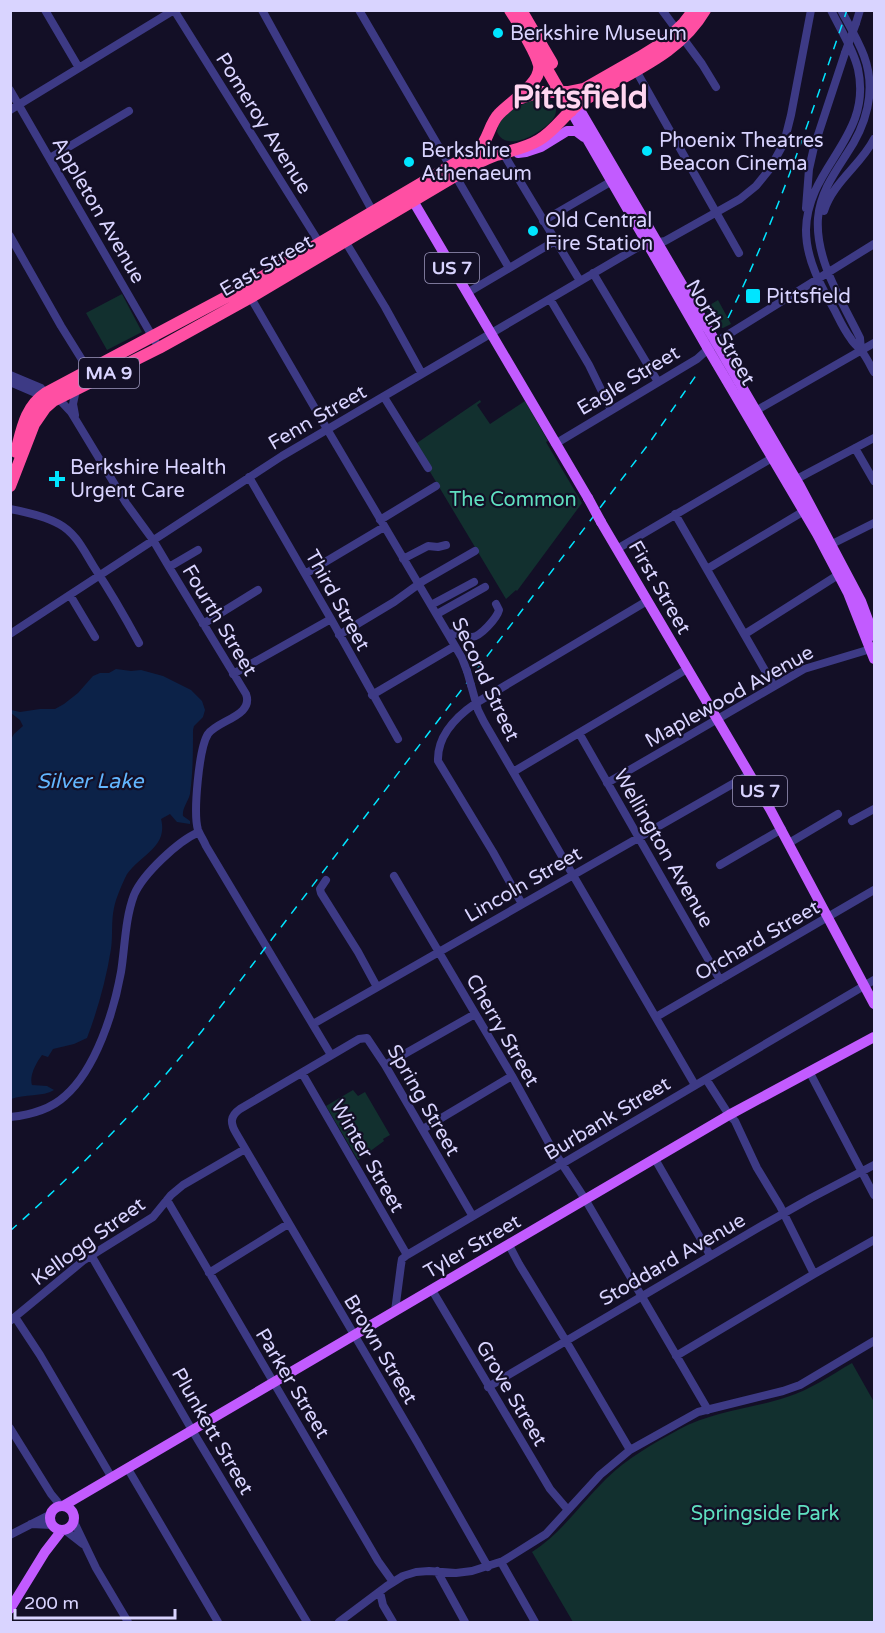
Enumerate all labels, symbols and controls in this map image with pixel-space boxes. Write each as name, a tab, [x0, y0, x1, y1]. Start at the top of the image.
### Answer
place label: Berkshire Museum	[510, 22, 687, 46]
marker: Berkshire Museum	[491, 26, 505, 40]
street label: Pomeroy Avenue	[210, 49, 316, 199]
district label: Pittsfield	[512, 79, 648, 117]
place label: Phoenix Theatres Beacon Cinema	[659, 129, 824, 176]
street label: Appleton Avenue	[46, 133, 150, 288]
place label: Berkshire Athenaeum	[421, 139, 532, 186]
marker: Phoenix Theatres Beacon Cinema	[640, 144, 654, 158]
marker: Berkshire Athenaeum	[402, 155, 416, 169]
place label: Old Central Fire Station	[545, 209, 653, 256]
marker: Old Central Fire Station	[526, 224, 540, 238]
street label: East Street	[216, 229, 318, 302]
road number: US 7	[425, 253, 479, 283]
street label: North Street	[680, 275, 760, 390]
place label: Pittsfield	[766, 285, 851, 309]
marker: Pittsfield	[744, 287, 762, 305]
street label: Eagle Street	[573, 341, 684, 421]
road number: MA 9	[79, 358, 139, 388]
street label: Fenn Street	[264, 380, 371, 456]
place label: Berkshire Health Urgent Care	[70, 456, 226, 503]
marker: Berkshire Health Urgent Care	[48, 470, 66, 488]
park label: The Common	[449, 488, 577, 512]
street label: First Street	[623, 536, 696, 639]
street label: Third Street	[300, 546, 375, 655]
street label: Fourth Street	[177, 561, 262, 681]
street label: Second Street	[446, 614, 524, 745]
street label: Maplewood Avenue	[641, 641, 818, 753]
street label: Wellington Avenue	[608, 765, 718, 932]
water label: Silver Lake	[37, 769, 144, 794]
road number: US 7	[733, 776, 787, 806]
street label: Lincoln Street	[461, 842, 587, 928]
street label: Orchard Street	[691, 895, 824, 986]
street label: Cherry Street	[460, 970, 544, 1091]
street label: Spring Street	[382, 1041, 465, 1161]
street label: Burbank Street	[540, 1072, 675, 1166]
street label: Winter Street	[325, 1096, 409, 1217]
street label: Kellogg Street	[27, 1192, 150, 1291]
street label: Stoddard Avenue	[595, 1208, 750, 1311]
street label: Tyler Street	[420, 1209, 525, 1284]
street label: Brown Street	[338, 1290, 422, 1409]
street label: Parker Street	[250, 1324, 335, 1443]
street label: Grove Street	[470, 1336, 552, 1451]
street label: Plunkett Street	[166, 1364, 258, 1499]
park label: Springside Park	[691, 1502, 839, 1526]
scale bar	[15, 1582, 176, 1620]
text: 200 m	[24, 1592, 79, 1614]

